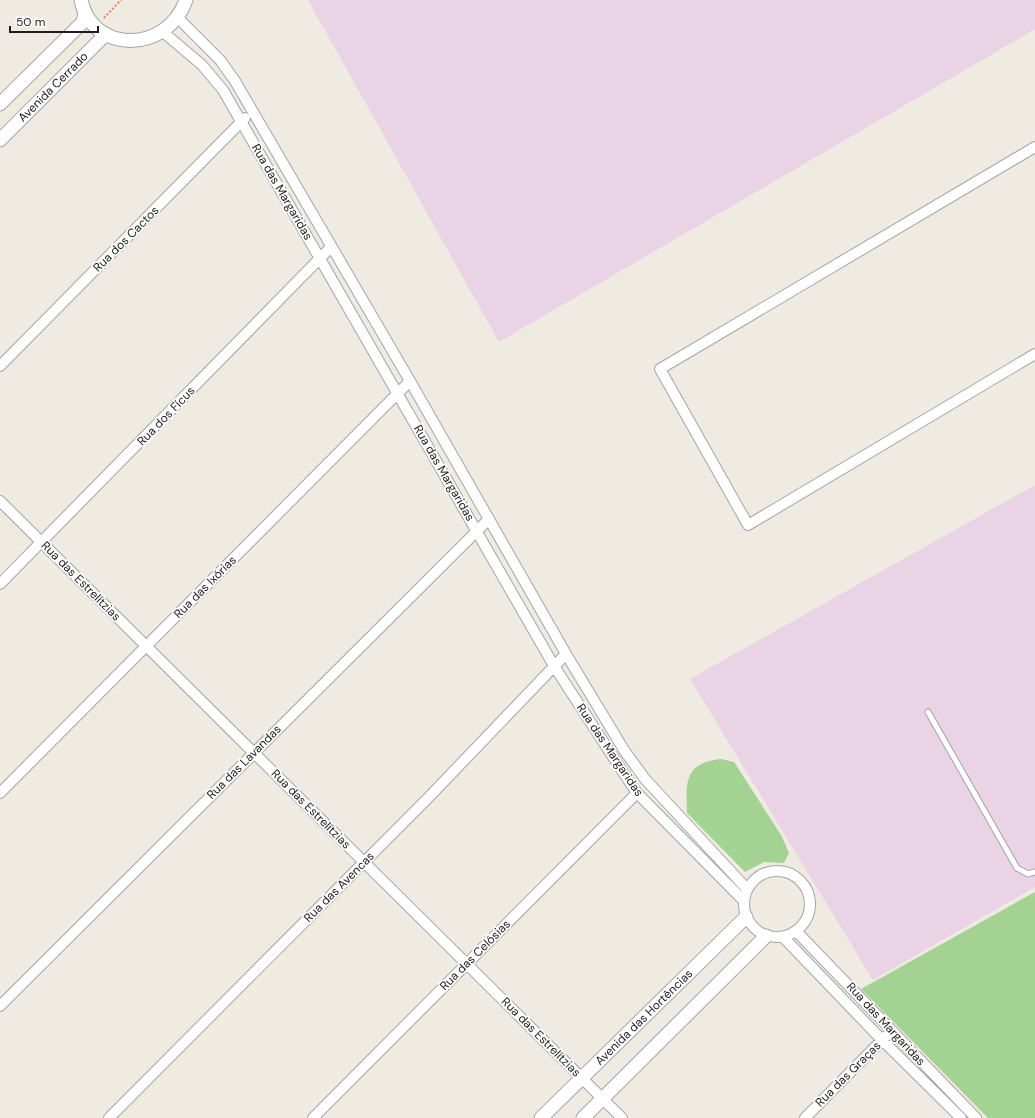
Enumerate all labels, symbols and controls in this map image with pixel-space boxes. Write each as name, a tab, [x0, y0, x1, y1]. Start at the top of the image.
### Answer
scale bar	[10, 8, 98, 34]
text: 50 m	[16, 14, 45, 30]
street label: Avenida Cerrado	[15, 49, 91, 125]
street label: Rua das Margaridas	[248, 141, 316, 243]
street label: Rua dos Cactos	[90, 203, 162, 275]
street label: Rua dos Fícus	[134, 383, 198, 449]
street label: Rua das Margaridas	[410, 422, 478, 524]
street label: Rua das Estrelítzias	[38, 538, 124, 624]
street label: Rua das Ixórias	[170, 552, 240, 622]
street label: Rua das Margaridas	[573, 701, 647, 799]
street label: Rua das Lavandas	[203, 721, 285, 803]
street label: Rua das Estrelítzias	[268, 766, 354, 852]
street label: Rua das Avencas	[300, 848, 378, 926]
street label: Rua das Celósias	[436, 916, 514, 994]
street label: Avenida das Hortências	[591, 966, 696, 1069]
street label: Rua das Margaridas	[843, 979, 929, 1069]
street label: Rua das Estrelítzias	[498, 994, 584, 1080]
street label: Rua das Graças	[812, 1038, 884, 1110]

